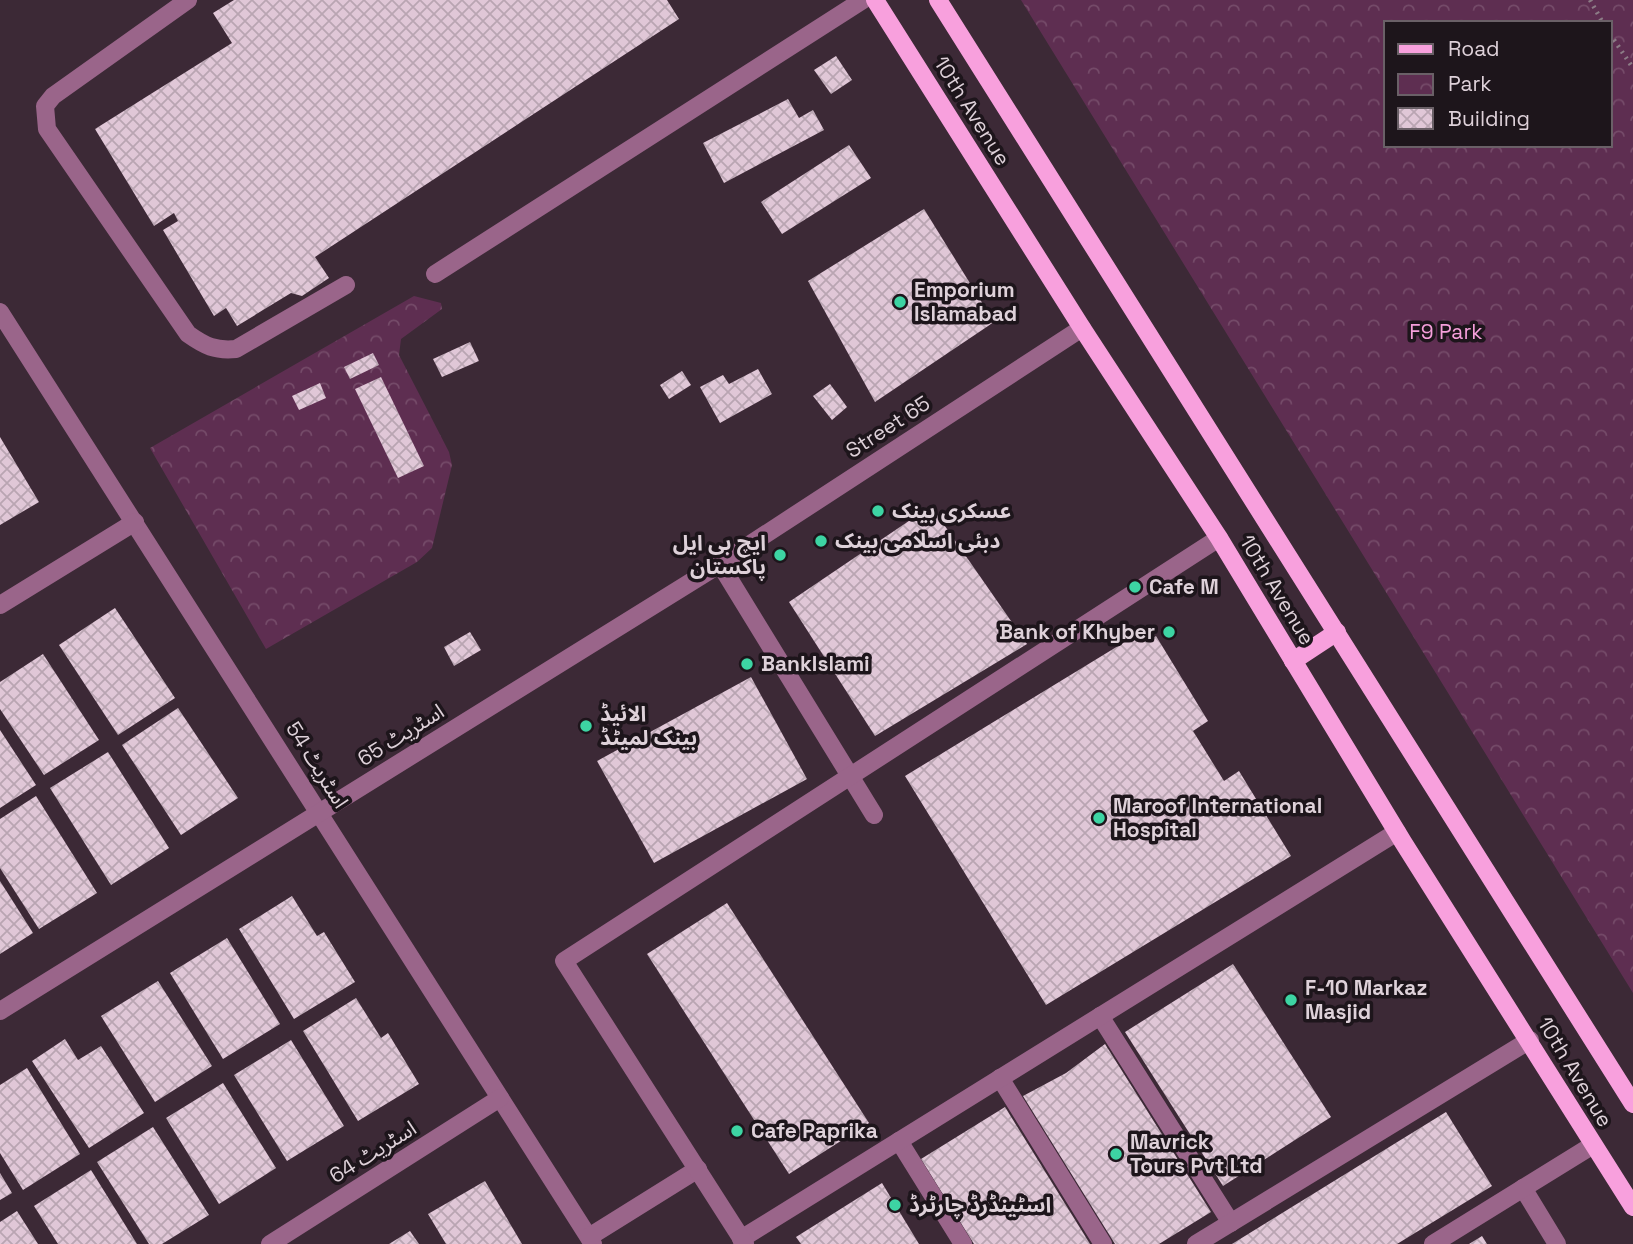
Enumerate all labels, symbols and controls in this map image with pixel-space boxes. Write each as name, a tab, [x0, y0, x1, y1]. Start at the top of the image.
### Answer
legend	[1384, 21, 1612, 147]
text: Road	[1448, 35, 1500, 62]
street label: 10th Avenue	[928, 51, 1017, 170]
text: Park	[1448, 70, 1492, 97]
text: Building	[1448, 105, 1530, 132]
place label: Emporium Islamabad	[914, 276, 1017, 327]
marker: Emporium Islamabad	[892, 294, 908, 310]
park label: F9 Park	[1409, 318, 1483, 345]
street label: Street 65	[841, 389, 935, 464]
place label: عسکری بینک	[892, 497, 1011, 524]
marker: عسکری بینک	[870, 503, 886, 519]
place label: دبئی اسلامی بینک	[835, 527, 1000, 554]
place label: ایچ بی ایل پاکستان	[673, 529, 766, 581]
street label: 10th Avenue	[1234, 530, 1321, 650]
marker: دبئی اسلامی بینک	[813, 533, 829, 549]
marker: ایچ بی ایل پاکستان	[772, 547, 788, 563]
place label: Cafe M	[1149, 573, 1219, 600]
marker: Cafe M	[1127, 579, 1143, 595]
place label: Bank of Khyber	[999, 618, 1155, 645]
marker: Bank of Khyber	[1161, 624, 1177, 640]
place label: BankIslami	[761, 650, 870, 677]
marker: BankIslami	[739, 656, 755, 672]
street label: اسٹریٹ 65	[352, 697, 449, 772]
place label: الائیڈ بینک لمیٹڈ	[600, 700, 697, 751]
street label: اسٹریٹ 54	[280, 716, 355, 813]
marker: الائیڈ بینک لمیٹڈ	[578, 718, 594, 734]
place label: Maroof International Hospital	[1113, 792, 1322, 843]
marker: Maroof International Hospital	[1091, 810, 1107, 826]
place label: F-10 Markaz Masjid	[1305, 974, 1427, 1025]
marker: F-10 Markaz Masjid	[1283, 992, 1299, 1008]
street label: 10th Avenue	[1532, 1012, 1619, 1132]
street label: اسٹریٹ 64	[324, 1114, 421, 1189]
place label: Cafe Paprika	[751, 1117, 878, 1144]
marker: Cafe Paprika	[729, 1123, 745, 1139]
place label: Mavrick Tours Pvt Ltd	[1130, 1128, 1263, 1179]
marker: Mavrick Tours Pvt Ltd	[1108, 1146, 1124, 1162]
place label: اسٹینڈرڈ چارٹرڈ	[909, 1191, 1051, 1219]
marker: اسٹینڈرڈ چارٹرڈ	[887, 1197, 903, 1213]

